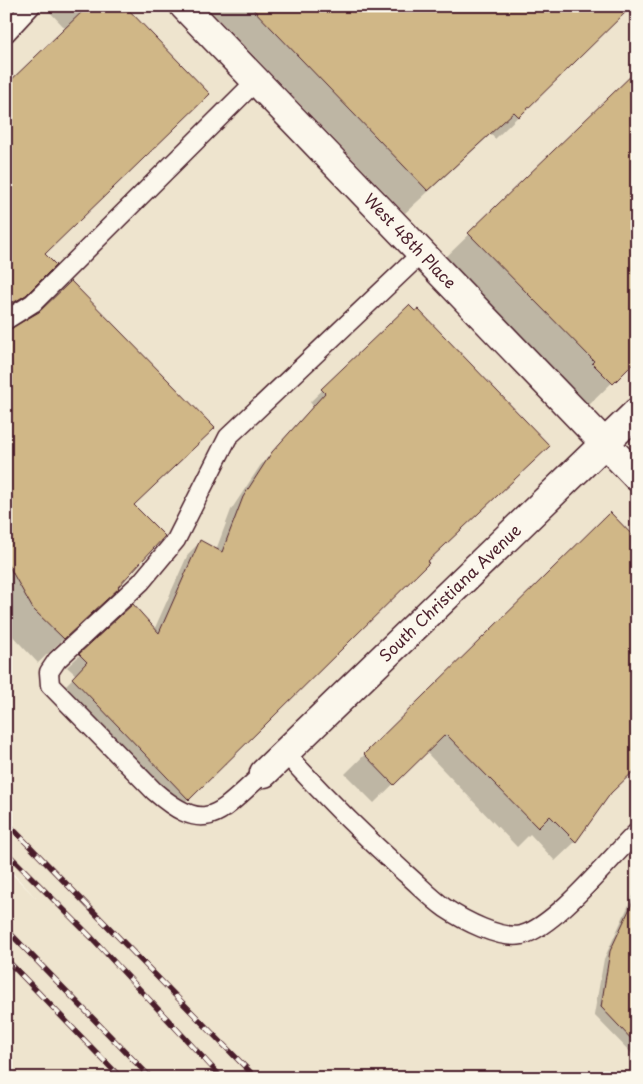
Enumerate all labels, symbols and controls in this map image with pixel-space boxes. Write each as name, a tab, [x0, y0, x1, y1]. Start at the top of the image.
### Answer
street label: West 48th Place	[359, 187, 463, 293]
street label: South Christiana Avenue	[373, 518, 526, 667]

